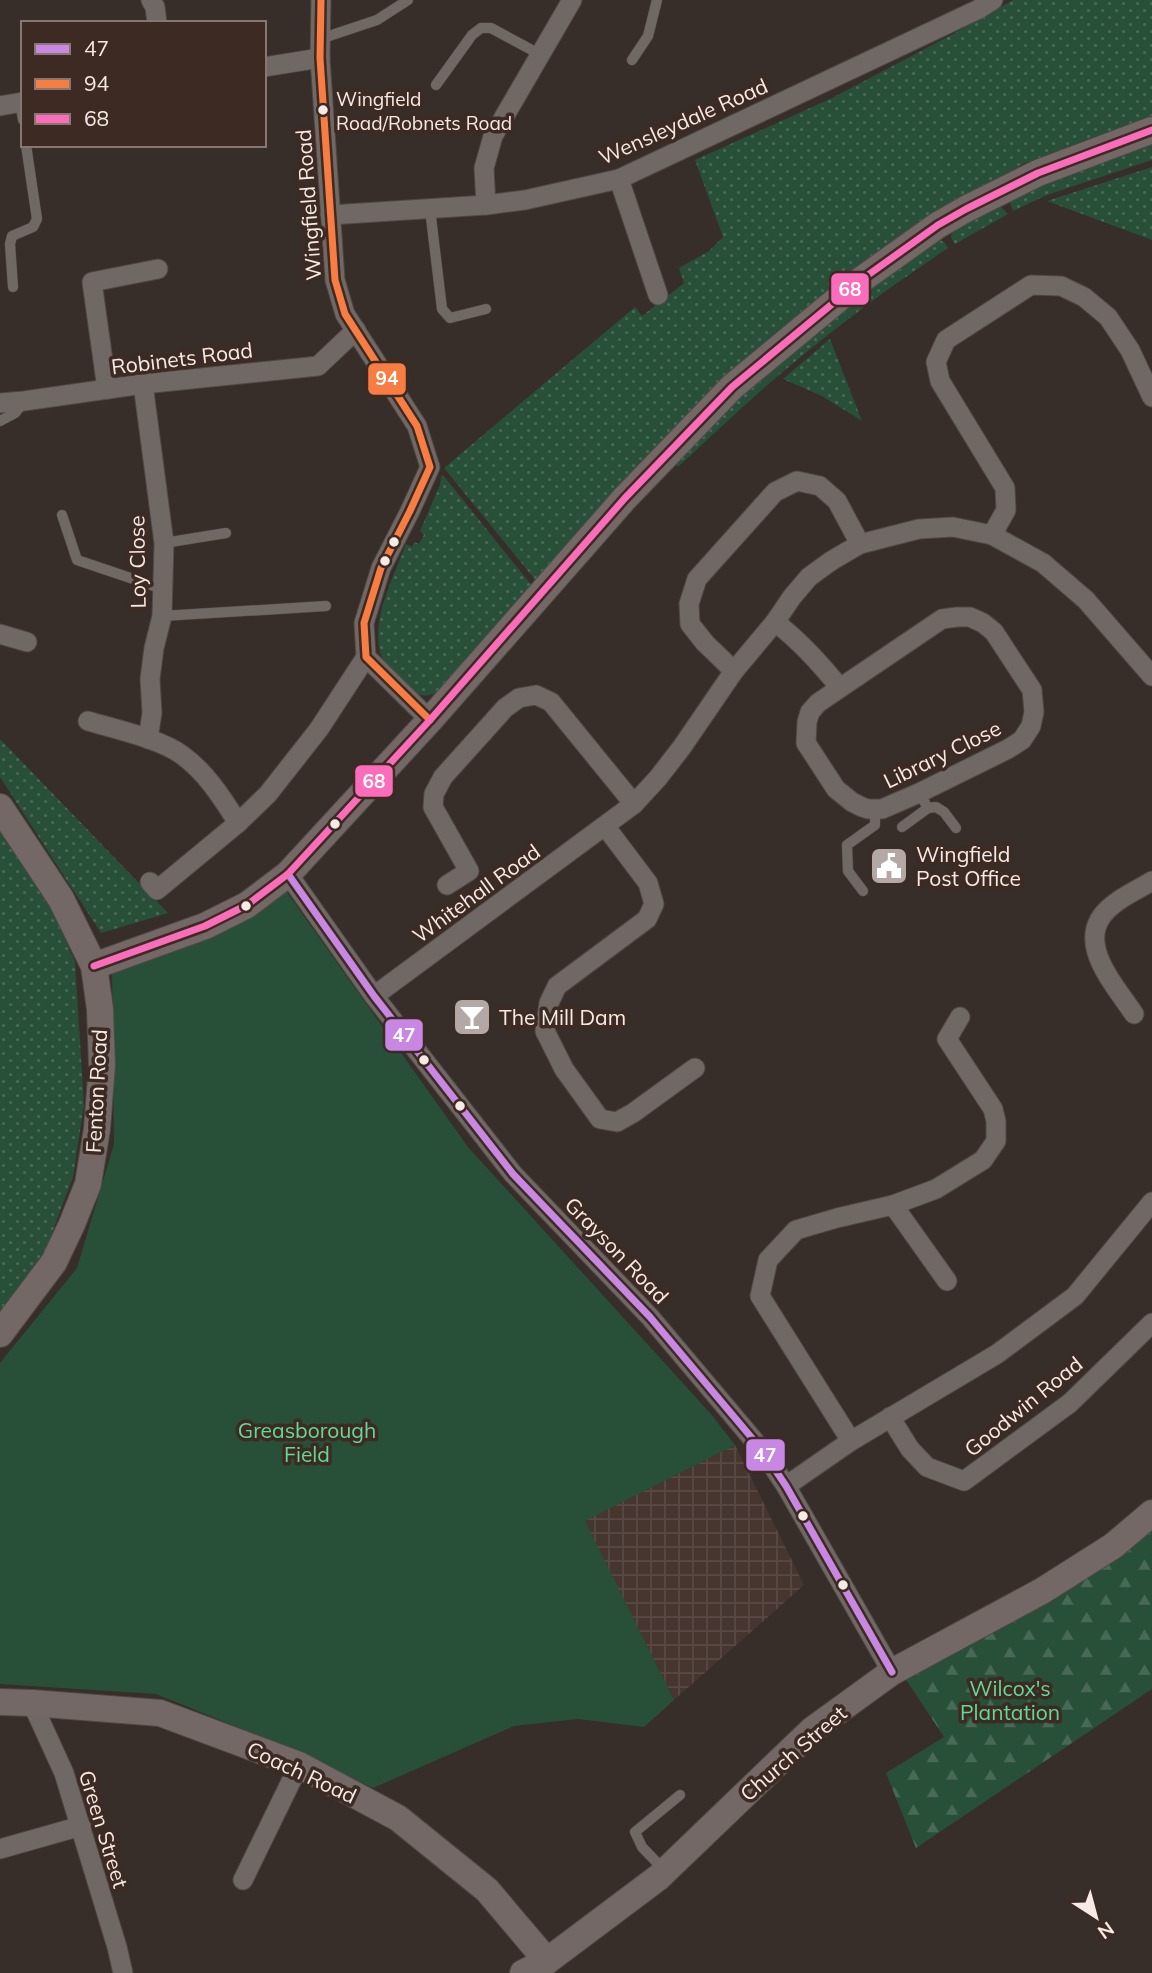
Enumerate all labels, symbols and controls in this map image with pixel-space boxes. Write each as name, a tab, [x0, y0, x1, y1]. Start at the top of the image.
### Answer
legend	[21, 21, 266, 147]
text: 47	[84, 35, 109, 61]
text: 94	[84, 70, 110, 96]
street label: Wensleydale Road	[595, 72, 771, 170]
place label: Wingfield Road/Robnets Road	[336, 87, 512, 135]
marker: Wingfield Road/Robnets Road	[316, 103, 330, 117]
text: 68	[84, 105, 109, 131]
street label: Wingfield Road	[290, 129, 326, 281]
line badge: 68	[830, 272, 870, 306]
text: 68	[839, 277, 861, 301]
street label: Robinets Road	[110, 336, 254, 380]
line badge: 94	[367, 362, 407, 396]
text: 94	[376, 366, 399, 390]
street label: Loy Close	[123, 515, 151, 609]
unlabelled marker	[387, 535, 401, 549]
unlabelled marker	[378, 554, 392, 568]
street label: Library Close	[879, 714, 1005, 794]
line badge: 68	[354, 764, 394, 798]
text: 68	[363, 769, 385, 793]
unlabelled marker	[328, 817, 342, 831]
street label: Whitehall Road	[407, 838, 545, 948]
place label: Wingfield Post Office	[916, 841, 1021, 891]
public building icon: Wingfield Post Office	[868, 845, 910, 887]
unlabelled marker	[239, 899, 253, 913]
bar icon: The Mill Dam	[451, 996, 493, 1038]
place label: The Mill Dam	[499, 1004, 626, 1030]
line badge: 47	[384, 1018, 424, 1052]
text: 47	[393, 1023, 415, 1047]
street label: Fenton Road	[80, 1029, 112, 1153]
unlabelled marker	[417, 1053, 431, 1067]
unlabelled marker	[453, 1099, 467, 1113]
street label: Grayson Road	[560, 1191, 674, 1309]
street label: Goodwin Road	[959, 1350, 1087, 1462]
park label: Greasborough Field	[238, 1417, 376, 1467]
line badge: 47	[745, 1438, 786, 1472]
text: 47	[754, 1443, 776, 1467]
unlabelled marker	[796, 1509, 810, 1523]
unlabelled marker	[836, 1578, 850, 1592]
park label: Wilcox's Plantation	[960, 1675, 1060, 1725]
street label: Church Street	[734, 1700, 852, 1806]
street label: Coach Road	[243, 1735, 361, 1809]
street label: Green Street	[74, 1767, 134, 1891]
north arrow	[1061, 1882, 1131, 1952]
text: N	[1093, 1917, 1119, 1945]

